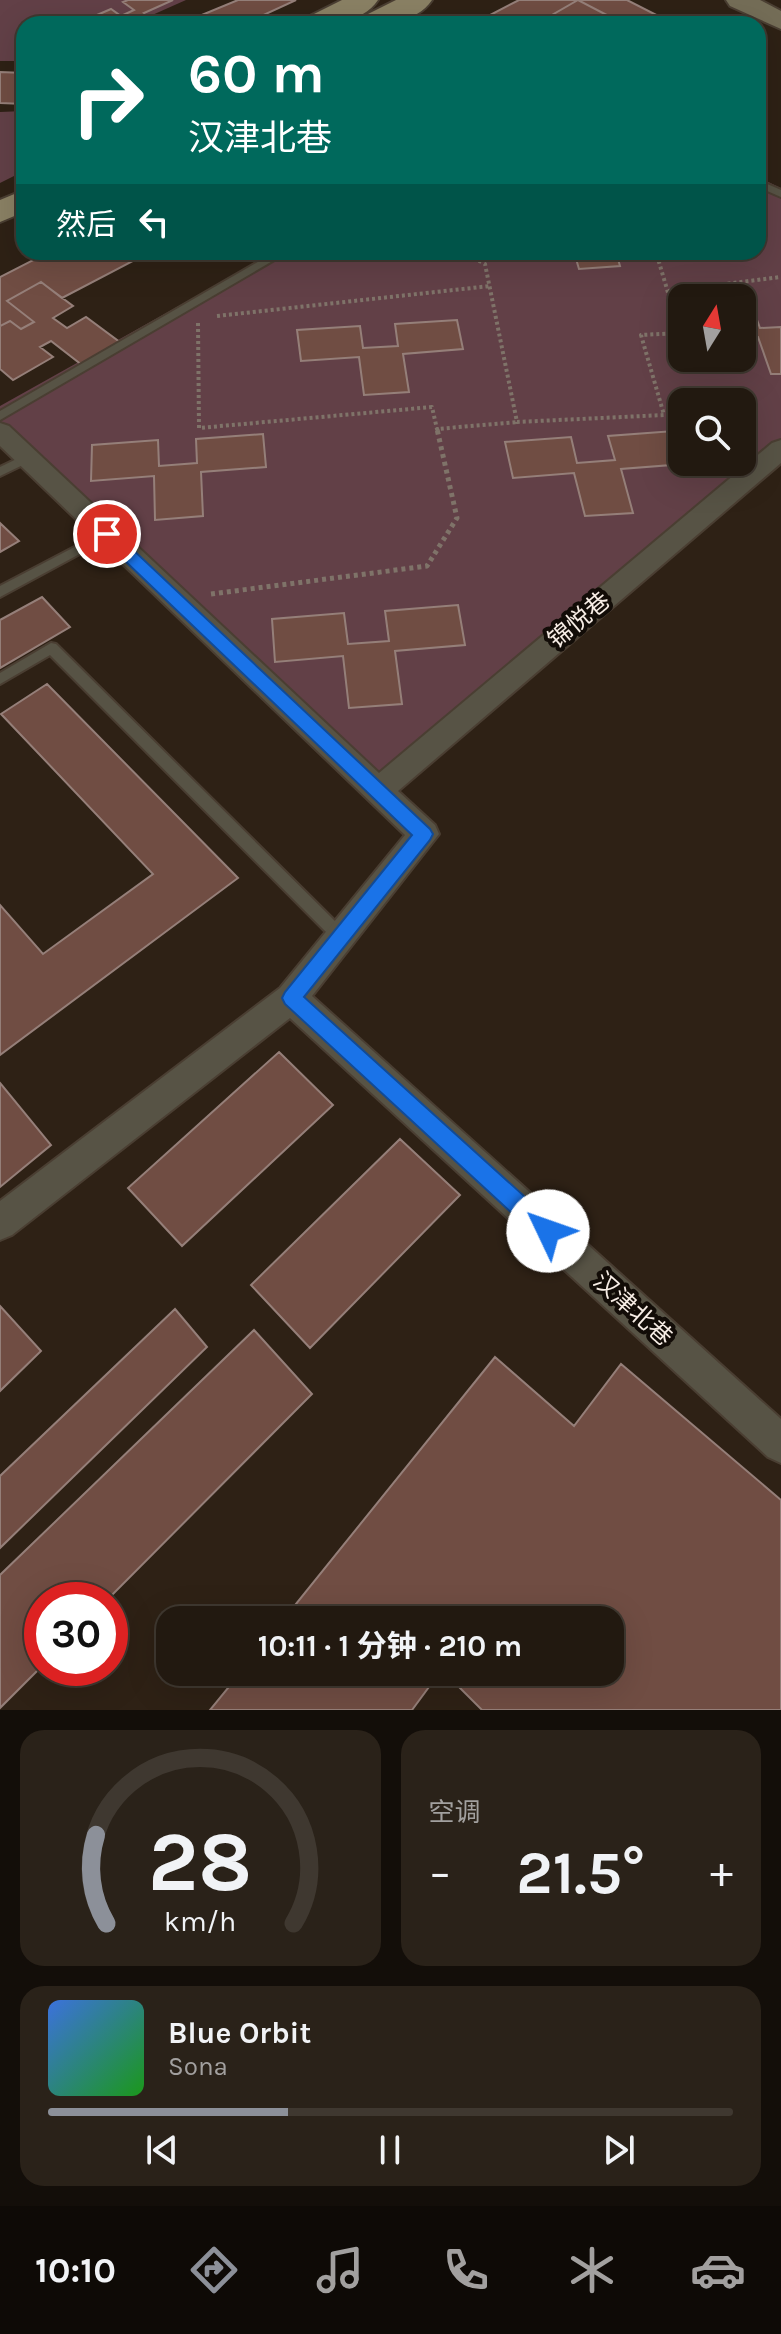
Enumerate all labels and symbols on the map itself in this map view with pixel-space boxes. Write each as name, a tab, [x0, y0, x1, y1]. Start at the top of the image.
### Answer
north arrow	[668, 284, 756, 372]
pin	[73, 500, 141, 568]
street label: 锦悦巷	[542, 586, 616, 654]
position arrow	[506, 1189, 590, 1273]
street label: 汉津北巷	[588, 1266, 678, 1352]
speed limit sign: 30	[24, 1582, 128, 1686]

